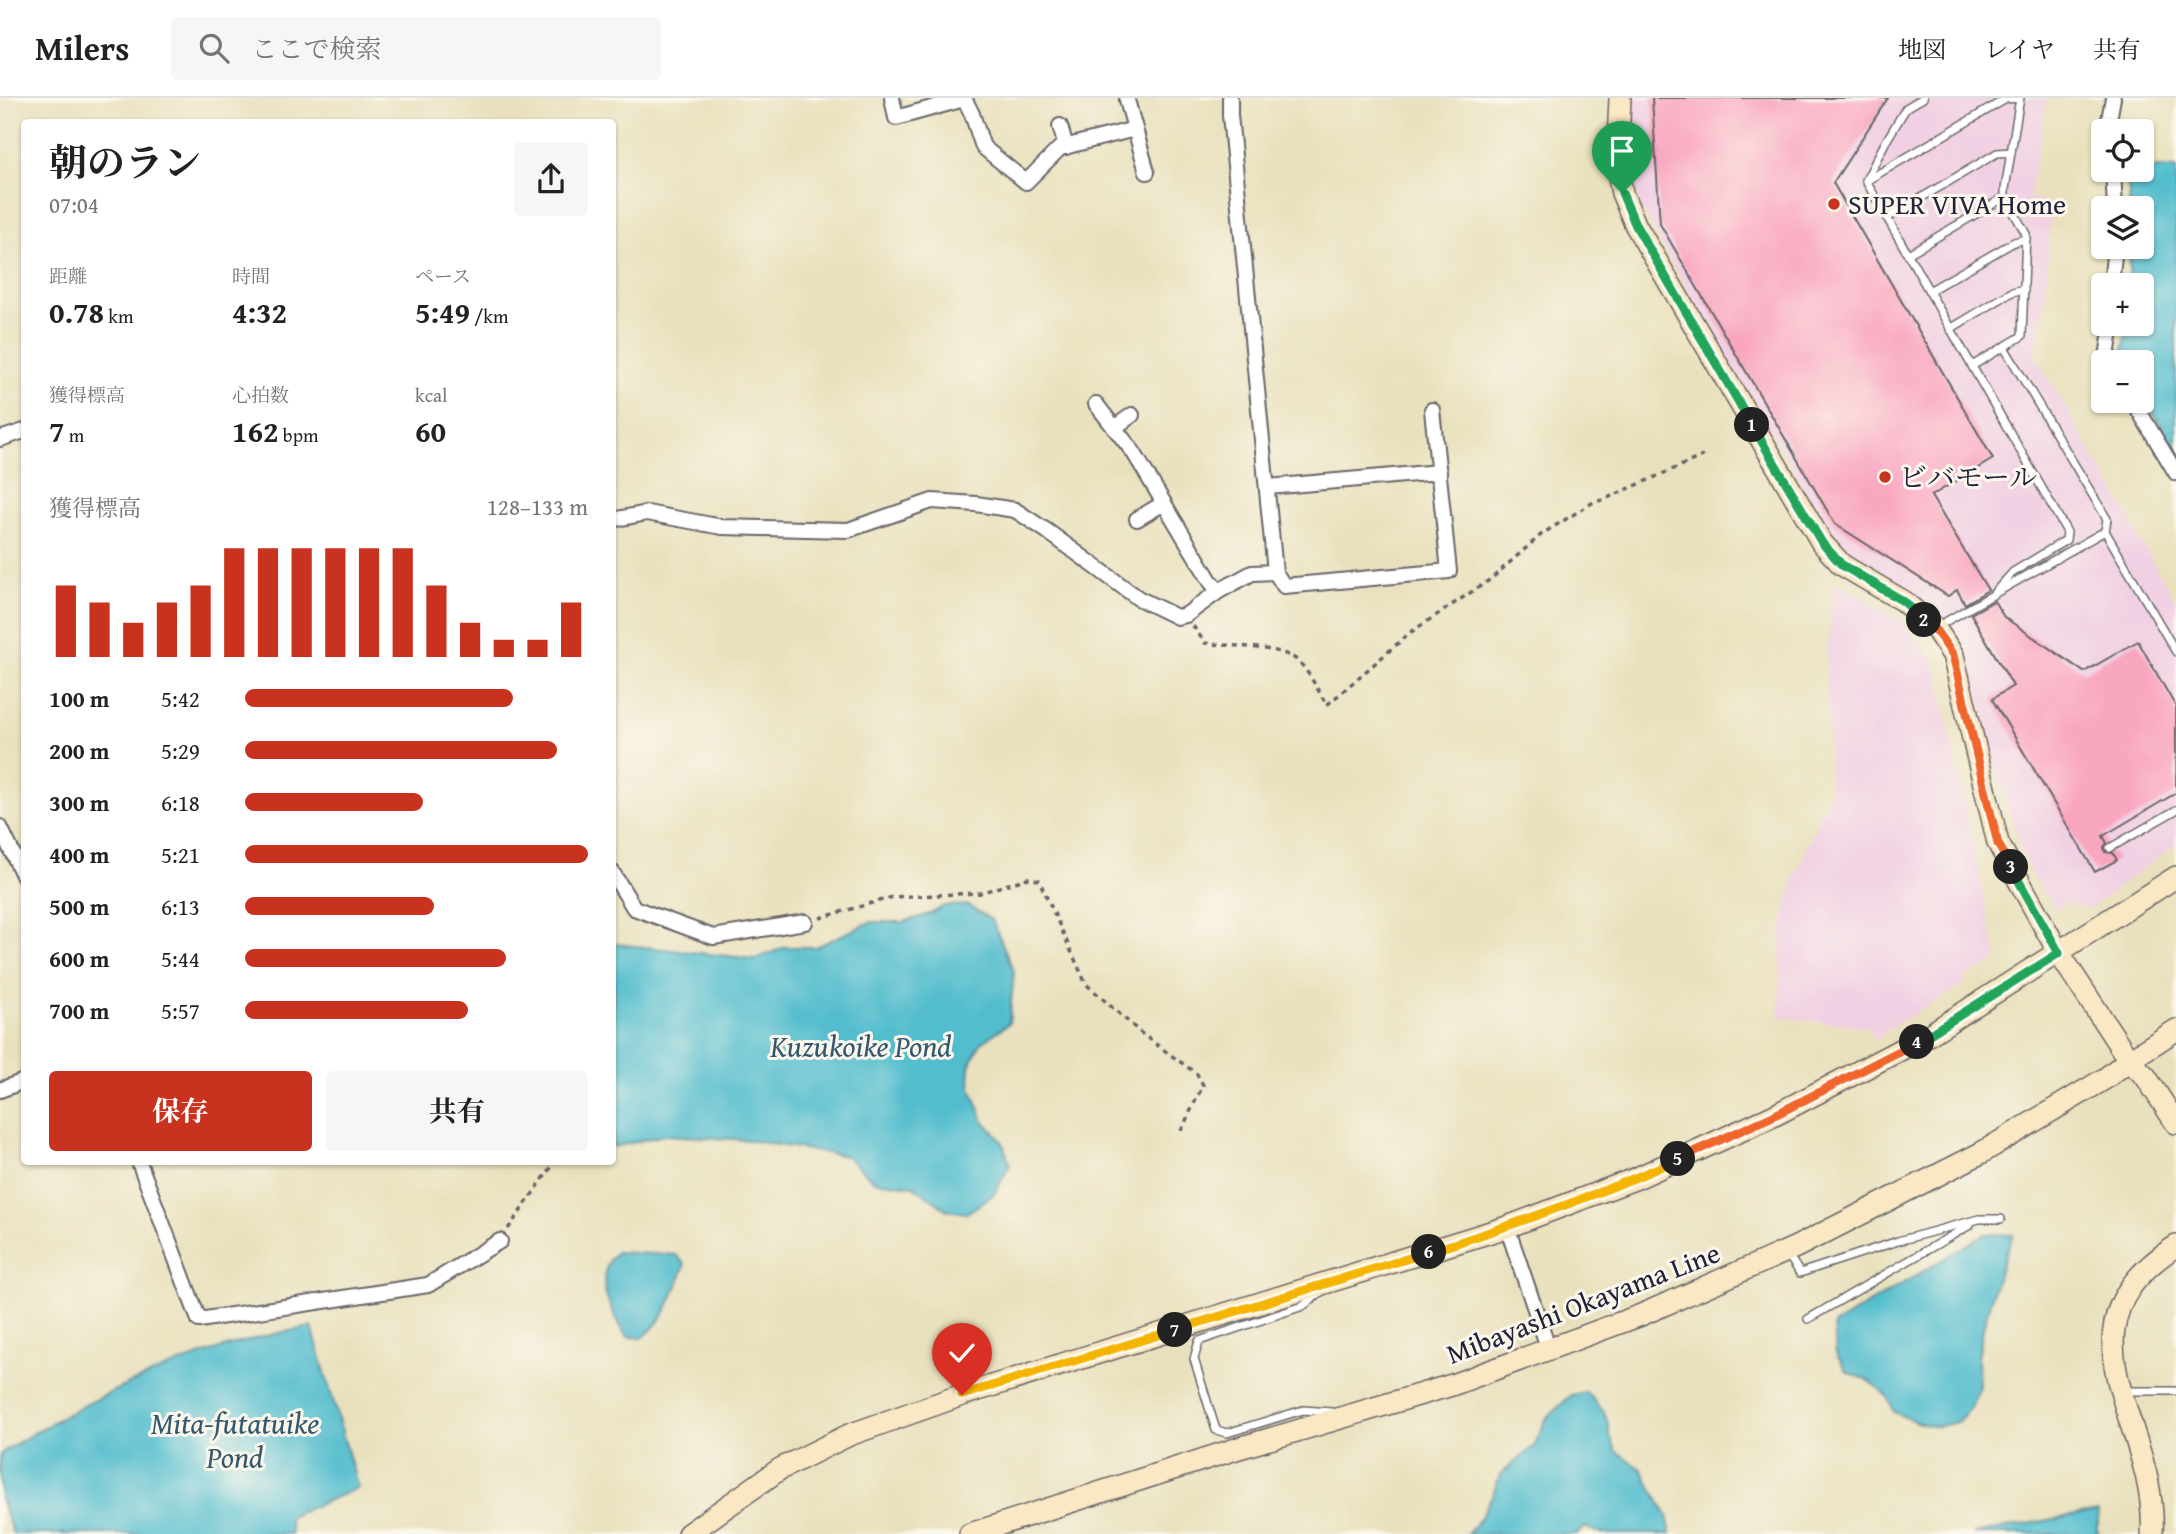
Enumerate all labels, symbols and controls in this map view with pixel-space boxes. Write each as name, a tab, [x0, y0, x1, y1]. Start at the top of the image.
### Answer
search box	[171, 17, 661, 80]
text: Milers	[35, 24, 129, 72]
icon: search	[195, 29, 233, 67]
text: ここで検索	[251, 29, 381, 68]
text: 地図	[1898, 32, 1946, 67]
text: レイヤ	[1984, 32, 2055, 67]
text: 共有	[2093, 32, 2141, 67]
map controls	[2091, 119, 2154, 413]
button: locate	[2091, 119, 2154, 182]
pin	[1592, 121, 1652, 193]
icon: arrive	[1603, 132, 1641, 170]
text: 朝のラン	[49, 134, 201, 190]
button: share	[514, 142, 588, 216]
place label: SUPER VIVA Home	[1848, 183, 2066, 224]
text: 07:04	[49, 188, 99, 221]
marker: SUPER VIVA Home	[1826, 196, 1842, 212]
button: layers	[2091, 196, 2154, 259]
text: 距離	[49, 262, 87, 290]
text: 時間	[232, 262, 270, 290]
text: ペース	[415, 262, 471, 290]
button: +	[2091, 273, 2154, 336]
text: 0.78	[49, 290, 104, 334]
text: 4:32	[232, 290, 287, 334]
text: 5:49	[415, 290, 470, 334]
text: km	[104, 302, 133, 330]
text: /km	[470, 302, 508, 330]
button: −	[2091, 350, 2154, 413]
text: 獲得標高	[49, 381, 125, 409]
text: 心拍数	[232, 381, 289, 409]
text: kcal	[415, 381, 447, 409]
pin: 1	[1734, 408, 1770, 442]
text: 7	[49, 409, 65, 453]
text: 162	[232, 409, 279, 453]
text: 60	[415, 409, 446, 453]
text: 1	[1747, 410, 1756, 438]
text: m	[65, 421, 84, 449]
text: bpm	[279, 421, 318, 449]
place label: ビバモール	[1899, 456, 2037, 497]
marker: ビバモール	[1877, 469, 1893, 485]
text: 128–133 m	[487, 490, 588, 523]
text: 獲得標高	[49, 491, 141, 524]
pin: 2	[1906, 602, 1941, 638]
text: 2	[1919, 605, 1928, 633]
text: 100 m	[49, 682, 110, 715]
text: 5:42	[161, 682, 200, 715]
text: 200 m	[49, 734, 110, 767]
text: 5:29	[161, 734, 200, 767]
text: 300 m	[49, 786, 110, 819]
text: 6:18	[161, 786, 200, 819]
text: 400 m	[49, 838, 110, 871]
text: 5:21	[161, 838, 200, 871]
pin: 3	[1994, 850, 2028, 884]
text: 3	[2006, 852, 2015, 880]
text: 500 m	[49, 890, 110, 923]
text: 6:13	[161, 890, 200, 923]
text: 600 m	[49, 942, 110, 975]
text: 5:44	[161, 942, 200, 975]
text: 700 m	[49, 994, 110, 1027]
text: 5:57	[161, 994, 200, 1027]
water label: Kuzukoike Pond	[769, 1024, 952, 1068]
pin: 4	[1899, 1024, 1934, 1060]
text: 4	[1912, 1027, 1921, 1055]
button: 保存	[49, 1071, 312, 1151]
button: 共有	[326, 1071, 588, 1151]
pin: 5	[1660, 1142, 1696, 1176]
text: 5	[1673, 1144, 1682, 1172]
street label: Mibayashi Okayama Line	[1440, 1231, 1726, 1374]
pin: 6	[1412, 1234, 1446, 1270]
text: 6	[1424, 1237, 1433, 1265]
pin: 7	[1158, 1312, 1192, 1348]
text: 7	[1170, 1315, 1179, 1343]
pin	[932, 1323, 992, 1395]
icon: check	[943, 1334, 981, 1372]
water label: Mita-futatuike Pond	[151, 1401, 319, 1479]

